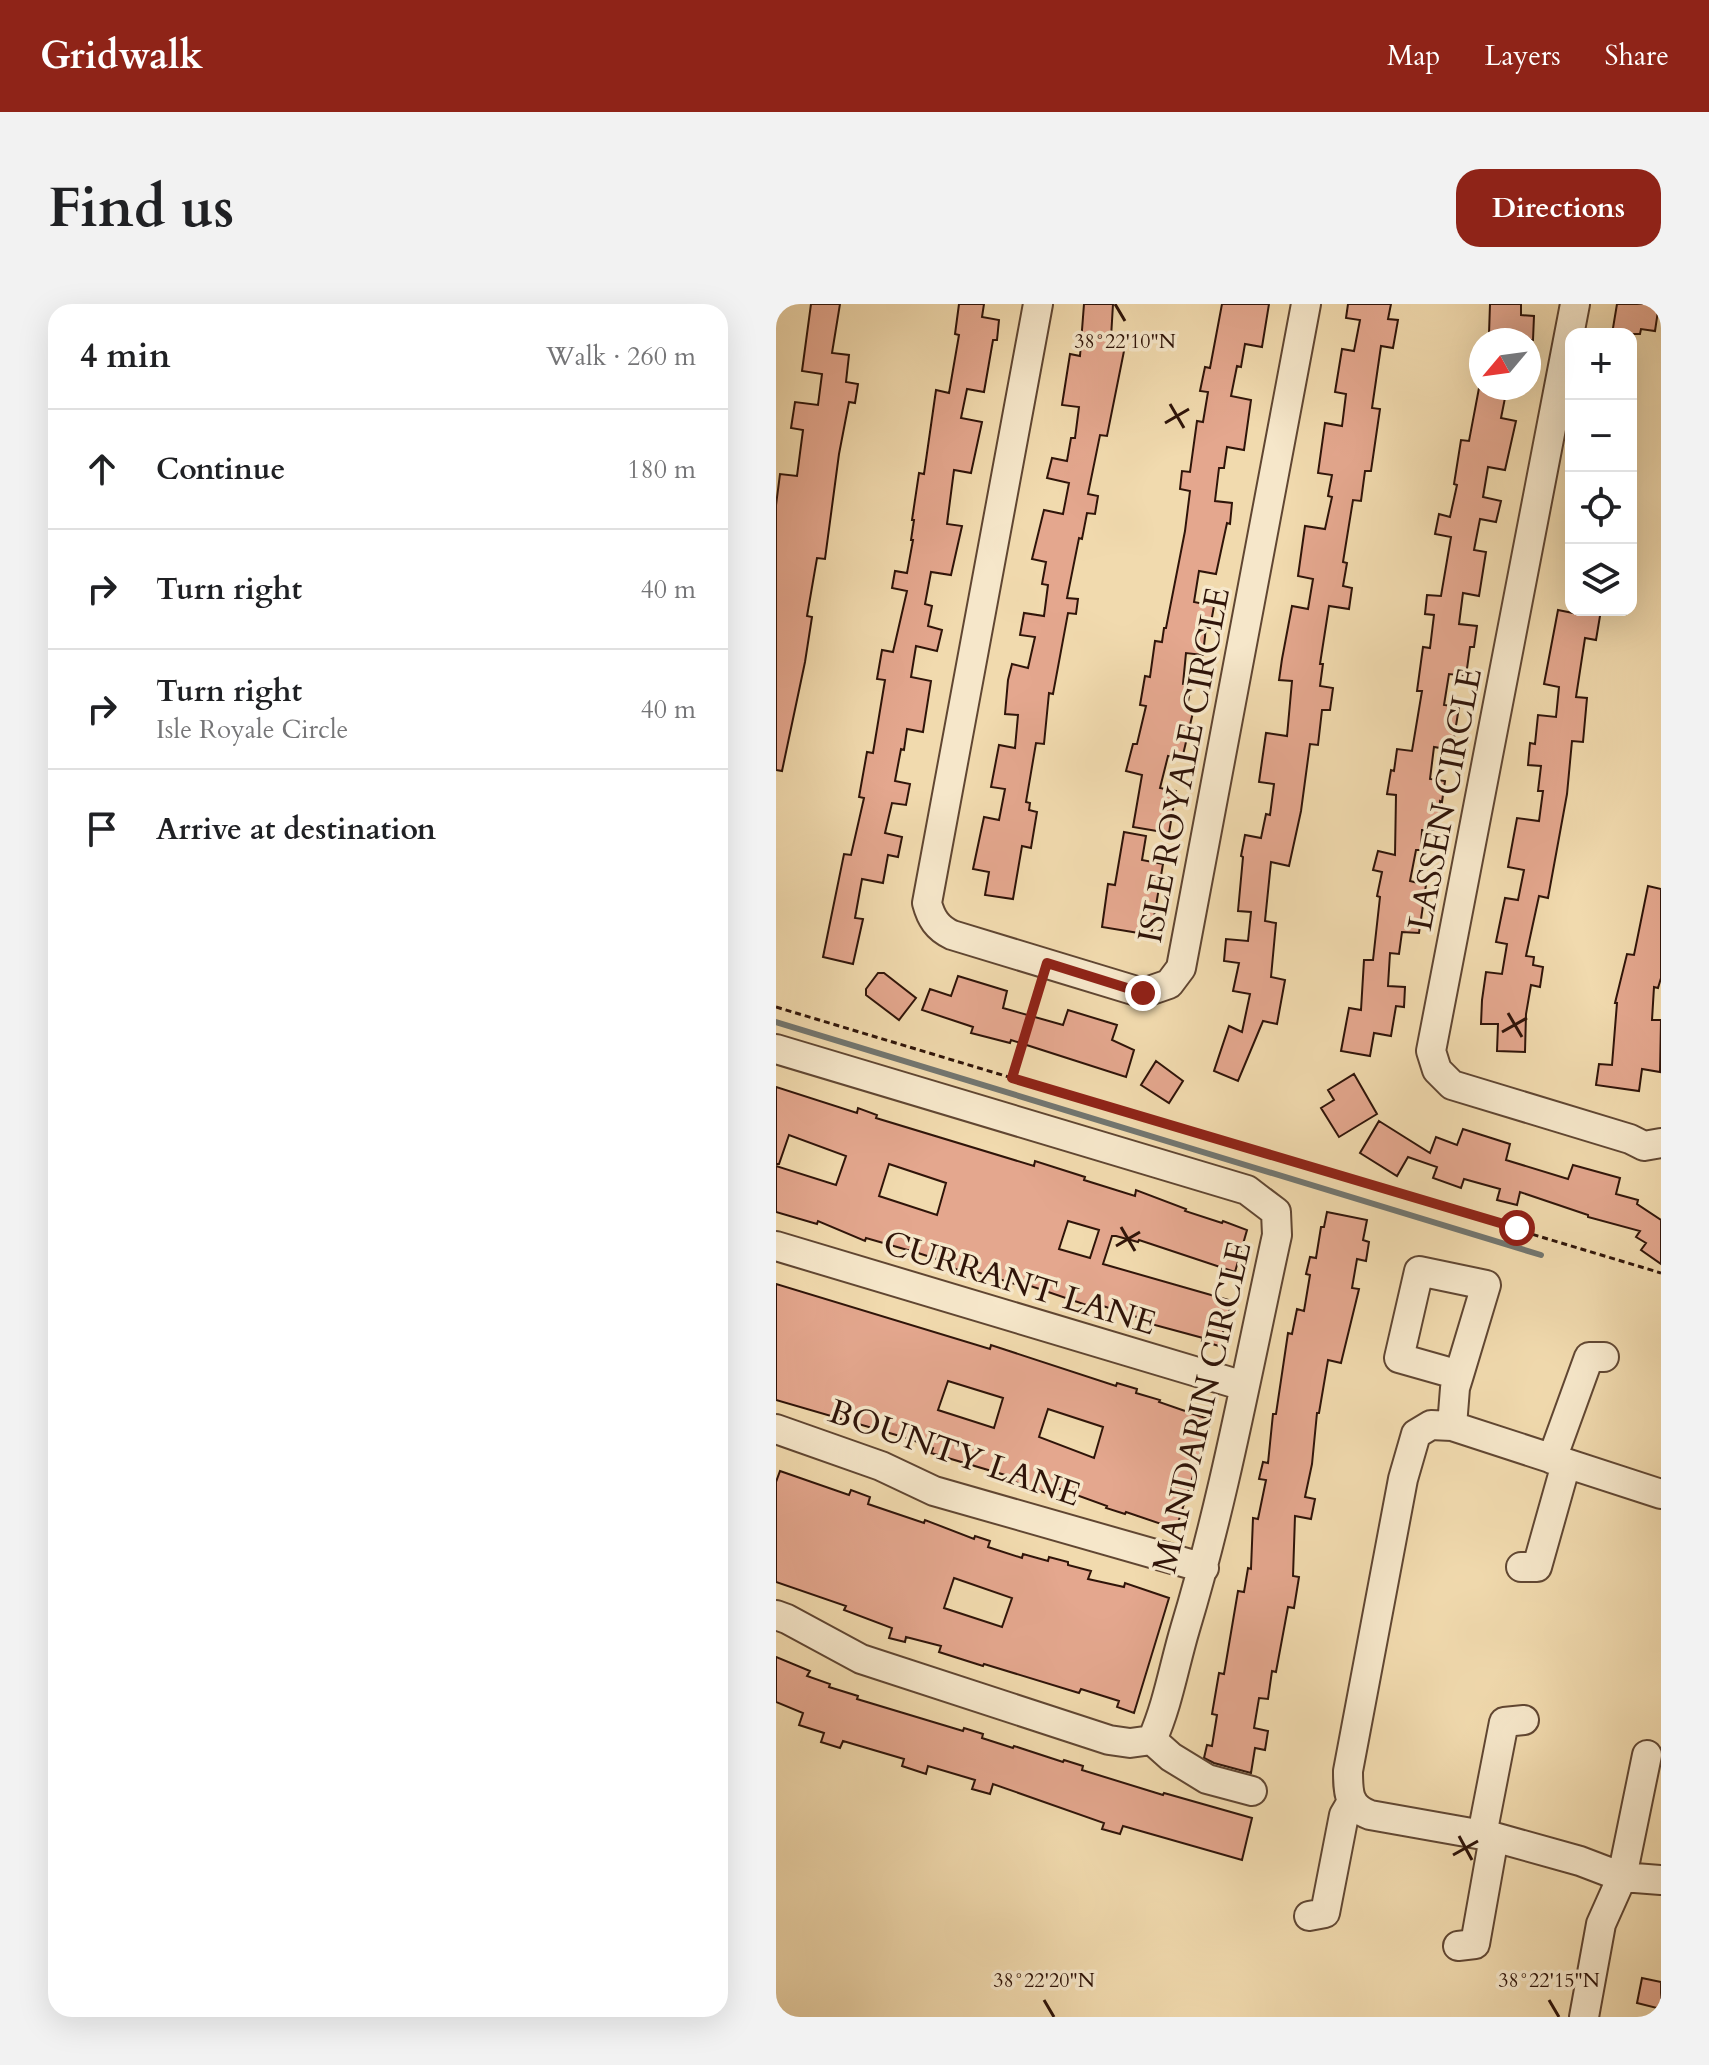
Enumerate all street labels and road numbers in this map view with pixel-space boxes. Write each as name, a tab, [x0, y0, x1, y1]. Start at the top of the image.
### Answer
street label: ISLE ROYALE CIRCLE	[1127, 584, 1241, 947]
street label: LASSEN CIRCLE	[1397, 664, 1493, 934]
street label: CURRANT LANE	[878, 1220, 1162, 1346]
street label: MANDARIN CIRCLE	[1141, 1237, 1263, 1578]
street label: BOUNTY LANE	[823, 1388, 1087, 1518]

